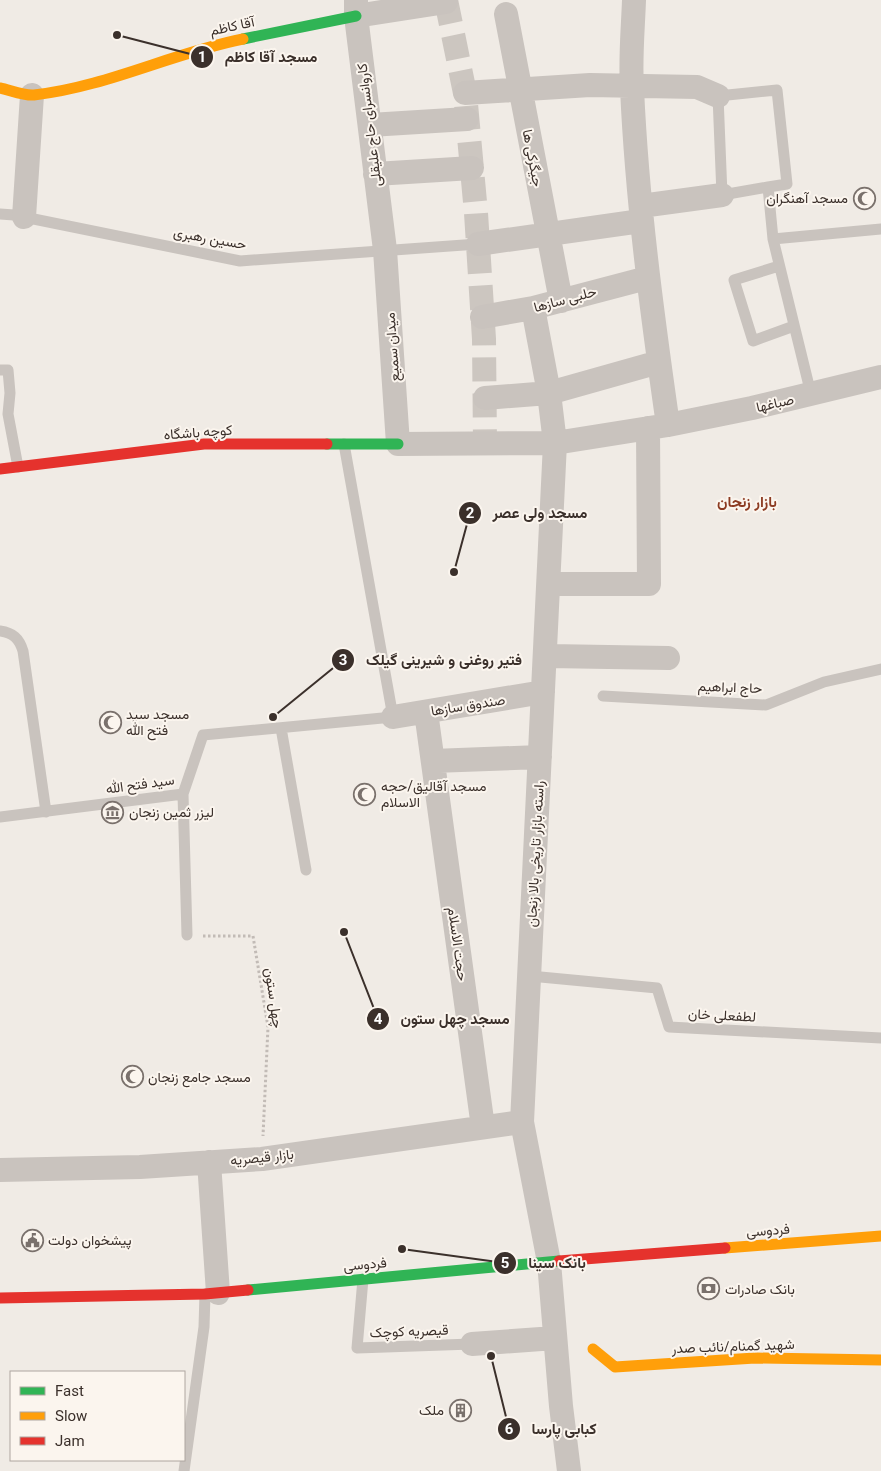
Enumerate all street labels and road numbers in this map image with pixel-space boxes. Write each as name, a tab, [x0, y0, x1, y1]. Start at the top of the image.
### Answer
street label: آقا کاظم	[208, 13, 258, 39]
street label: کاروانسرای حاج علیقلی	[354, 62, 387, 188]
street label: جیگرکی ها	[519, 128, 546, 188]
street label: حسین رهبری	[172, 224, 248, 253]
street label: حلبی سازها	[532, 283, 598, 316]
street label: میدان سمیع	[382, 312, 405, 382]
street label: صباغها	[755, 391, 796, 416]
street label: کوچه باشگاه	[163, 422, 233, 444]
street label: حاج ابراهیم	[697, 678, 763, 699]
street label: صندوق سازها	[430, 691, 507, 720]
street label: سید فتح الله	[105, 771, 176, 800]
street label: راسته بازار تاریخی بالا زنجان	[523, 780, 548, 928]
street label: حجت الاسلام	[444, 906, 471, 982]
street label: چهل ستون	[260, 967, 286, 1030]
street label: لطفعلی خان	[688, 1005, 756, 1026]
street label: بازار قیصریه	[229, 1146, 295, 1169]
street label: فردوسی	[746, 1220, 790, 1241]
street label: فردوسی	[343, 1254, 388, 1275]
street label: قیصریه کوچک	[369, 1322, 449, 1342]
street label: شهید گمنام/نائب صدر	[670, 1336, 795, 1357]

